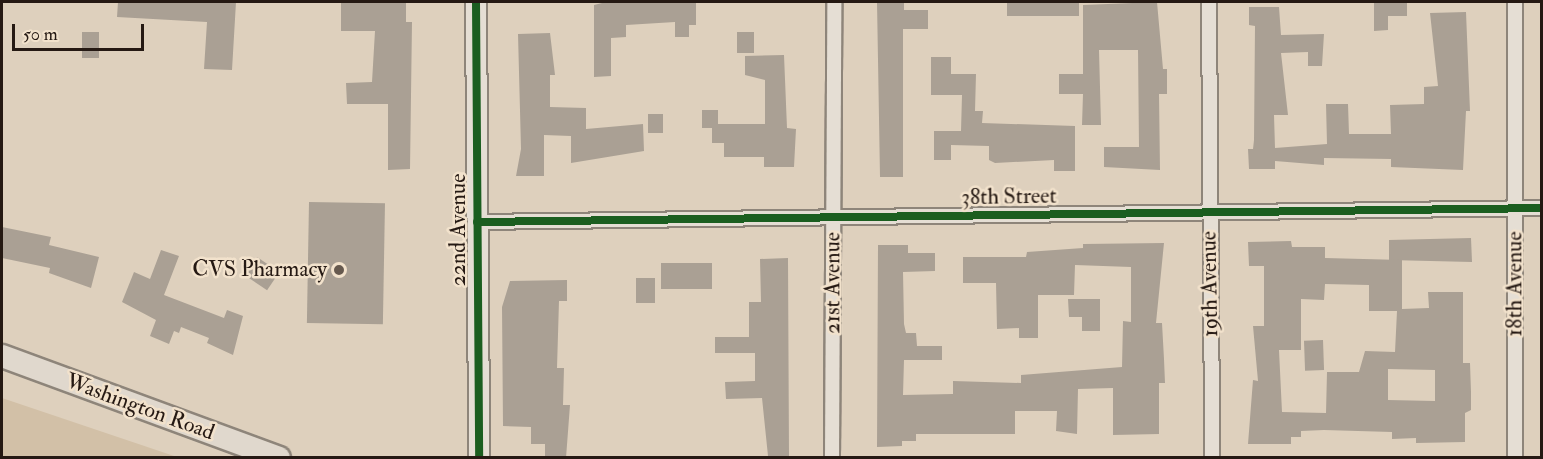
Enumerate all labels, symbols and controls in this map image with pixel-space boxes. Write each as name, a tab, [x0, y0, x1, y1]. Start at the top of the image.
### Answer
scale bar	[15, 12, 147, 50]
text: 50 m	[23, 23, 58, 46]
street label: 22nd Avenue	[446, 174, 472, 286]
street label: 38th Street	[961, 183, 1057, 211]
street label: 19th Avenue	[1196, 231, 1224, 337]
street label: 18th Avenue	[1502, 231, 1528, 337]
street label: 21st Avenue	[820, 232, 846, 334]
place label: CVS Pharmacy	[192, 257, 327, 283]
marker: CVS Pharmacy	[332, 263, 346, 277]
street label: Washington Road	[62, 368, 218, 446]

